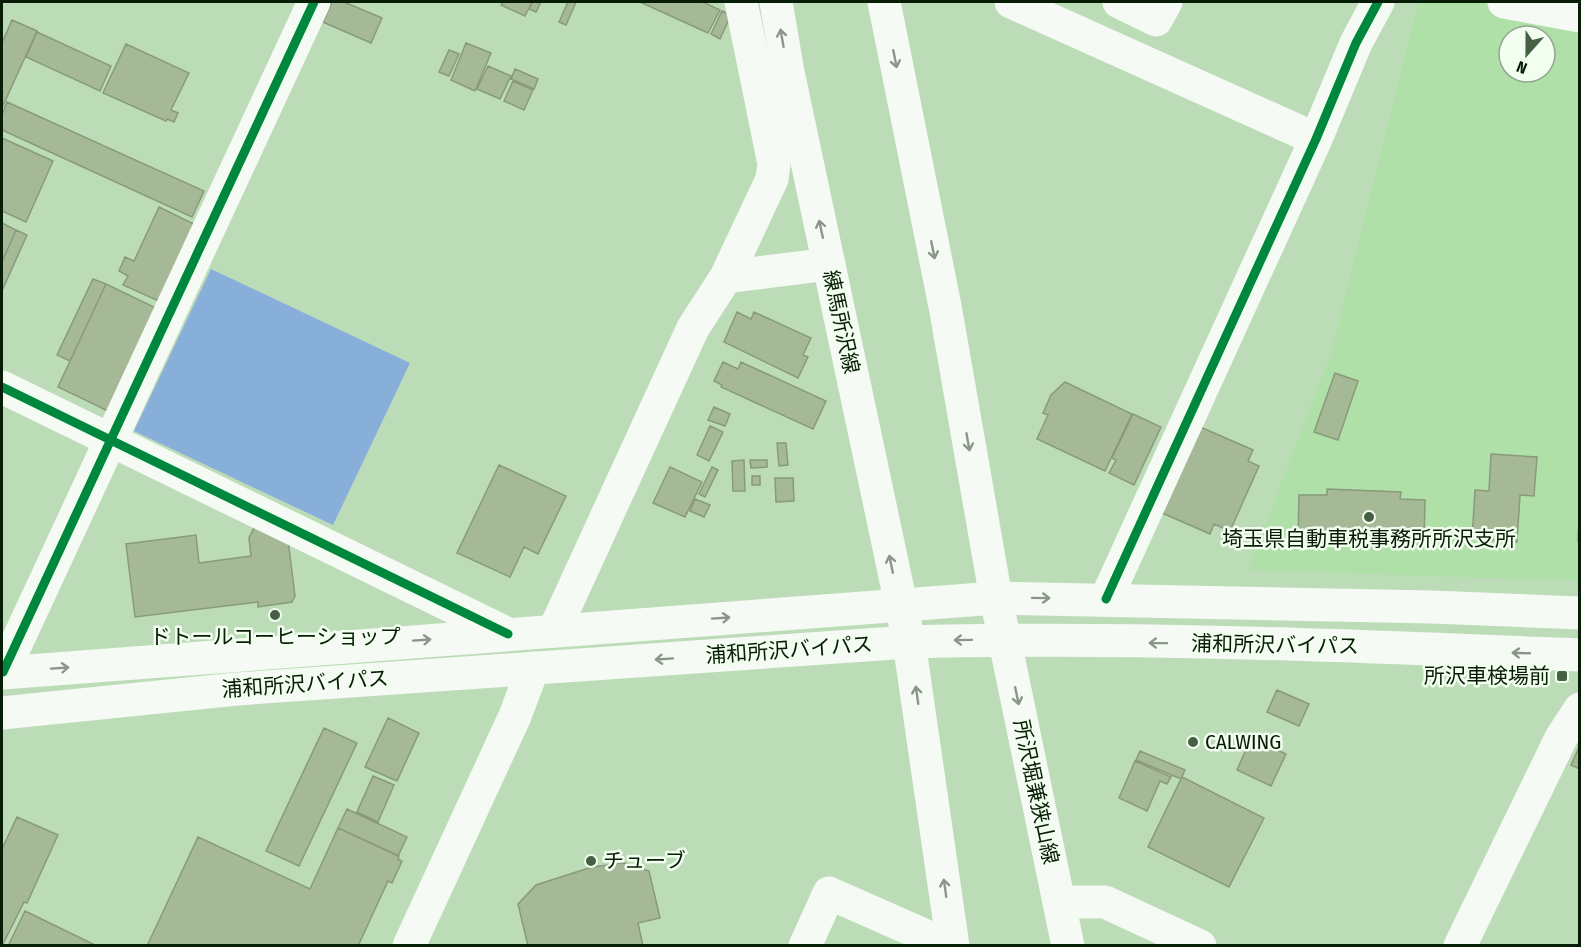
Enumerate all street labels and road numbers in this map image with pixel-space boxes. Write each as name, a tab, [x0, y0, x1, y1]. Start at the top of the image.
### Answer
street label: 練馬所沢線	[817, 268, 865, 376]
street label: 浦和所沢バイパス	[705, 631, 873, 669]
street label: 浦和所沢バイパス	[1191, 631, 1359, 659]
street label: 浦和所沢バイパス	[221, 665, 389, 703]
street label: 所沢堀兼狭山線	[1008, 717, 1064, 867]

